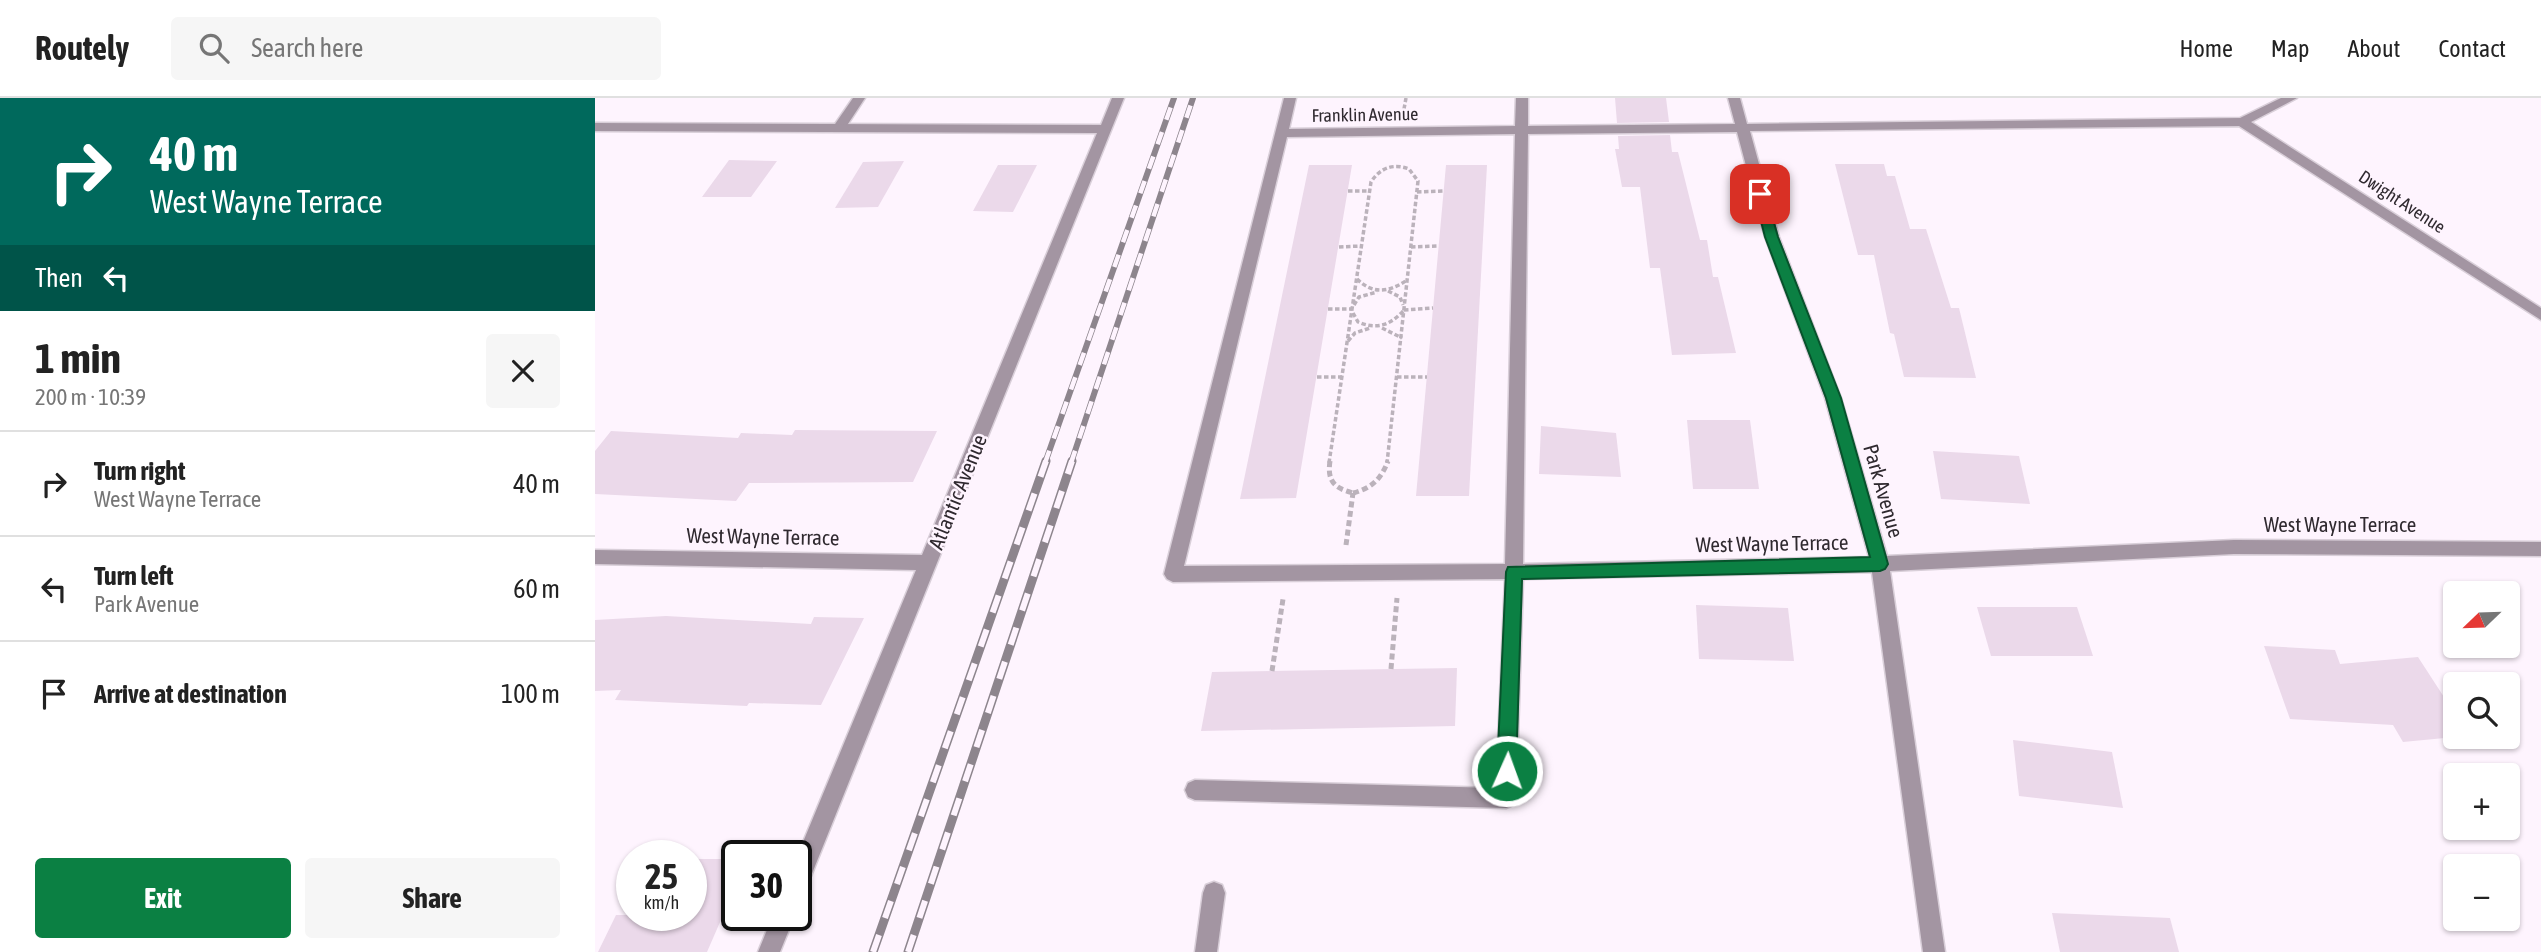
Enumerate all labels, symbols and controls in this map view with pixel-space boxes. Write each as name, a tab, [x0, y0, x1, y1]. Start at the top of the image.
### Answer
search box	[171, 17, 661, 80]
text: Routely	[35, 29, 129, 67]
icon: search	[195, 29, 233, 67]
text: Search here	[251, 33, 363, 63]
text: Home	[2179, 35, 2233, 62]
text: Map	[2271, 35, 2309, 62]
text: About	[2347, 35, 2400, 62]
text: Contact	[2438, 35, 2506, 62]
street label: Franklin Avenue	[1311, 103, 1419, 126]
text: 40 m	[150, 125, 238, 181]
icon: right	[35, 126, 126, 217]
pin	[1730, 164, 1790, 224]
street label: Dwight Avenue	[2355, 166, 2449, 237]
icon: arrive	[1741, 175, 1779, 213]
text: West Wayne Terrace	[150, 183, 383, 220]
icon: left	[97, 259, 135, 297]
text: Then	[35, 263, 83, 293]
text: 1 min	[35, 334, 121, 382]
button: close	[486, 334, 560, 408]
text: 200 m · 10:39	[35, 384, 146, 410]
street label: Atlantic Avenue	[923, 431, 991, 552]
street label: Park Avenue	[1859, 441, 1909, 540]
text: Turn right	[94, 456, 185, 486]
icon: right	[35, 465, 73, 503]
text: 40 m	[513, 469, 560, 499]
text: West Wayne Terrace	[94, 486, 261, 512]
street label: West Wayne Terrace	[2264, 512, 2416, 536]
street label: West Wayne Terrace	[687, 523, 840, 549]
street label: West Wayne Terrace	[1695, 530, 1848, 556]
text: Turn left	[94, 561, 174, 591]
icon: left	[35, 570, 73, 608]
text: 60 m	[513, 574, 560, 604]
north arrow	[2443, 581, 2520, 658]
map controls	[2443, 581, 2520, 931]
text: Park Avenue	[94, 591, 199, 617]
button: search	[2443, 672, 2520, 749]
icon: arrive	[35, 675, 73, 713]
text: Arrive at destination	[94, 679, 287, 709]
text: 100 m	[501, 679, 560, 709]
position arrow	[1470, 734, 1544, 808]
button: +	[2443, 763, 2520, 840]
speed limit sign: 30	[721, 840, 812, 931]
button: −	[2443, 854, 2520, 931]
text: 25	[645, 856, 678, 896]
button: Exit	[35, 858, 291, 938]
button: Share	[305, 858, 560, 938]
text: km/h	[644, 892, 679, 913]

